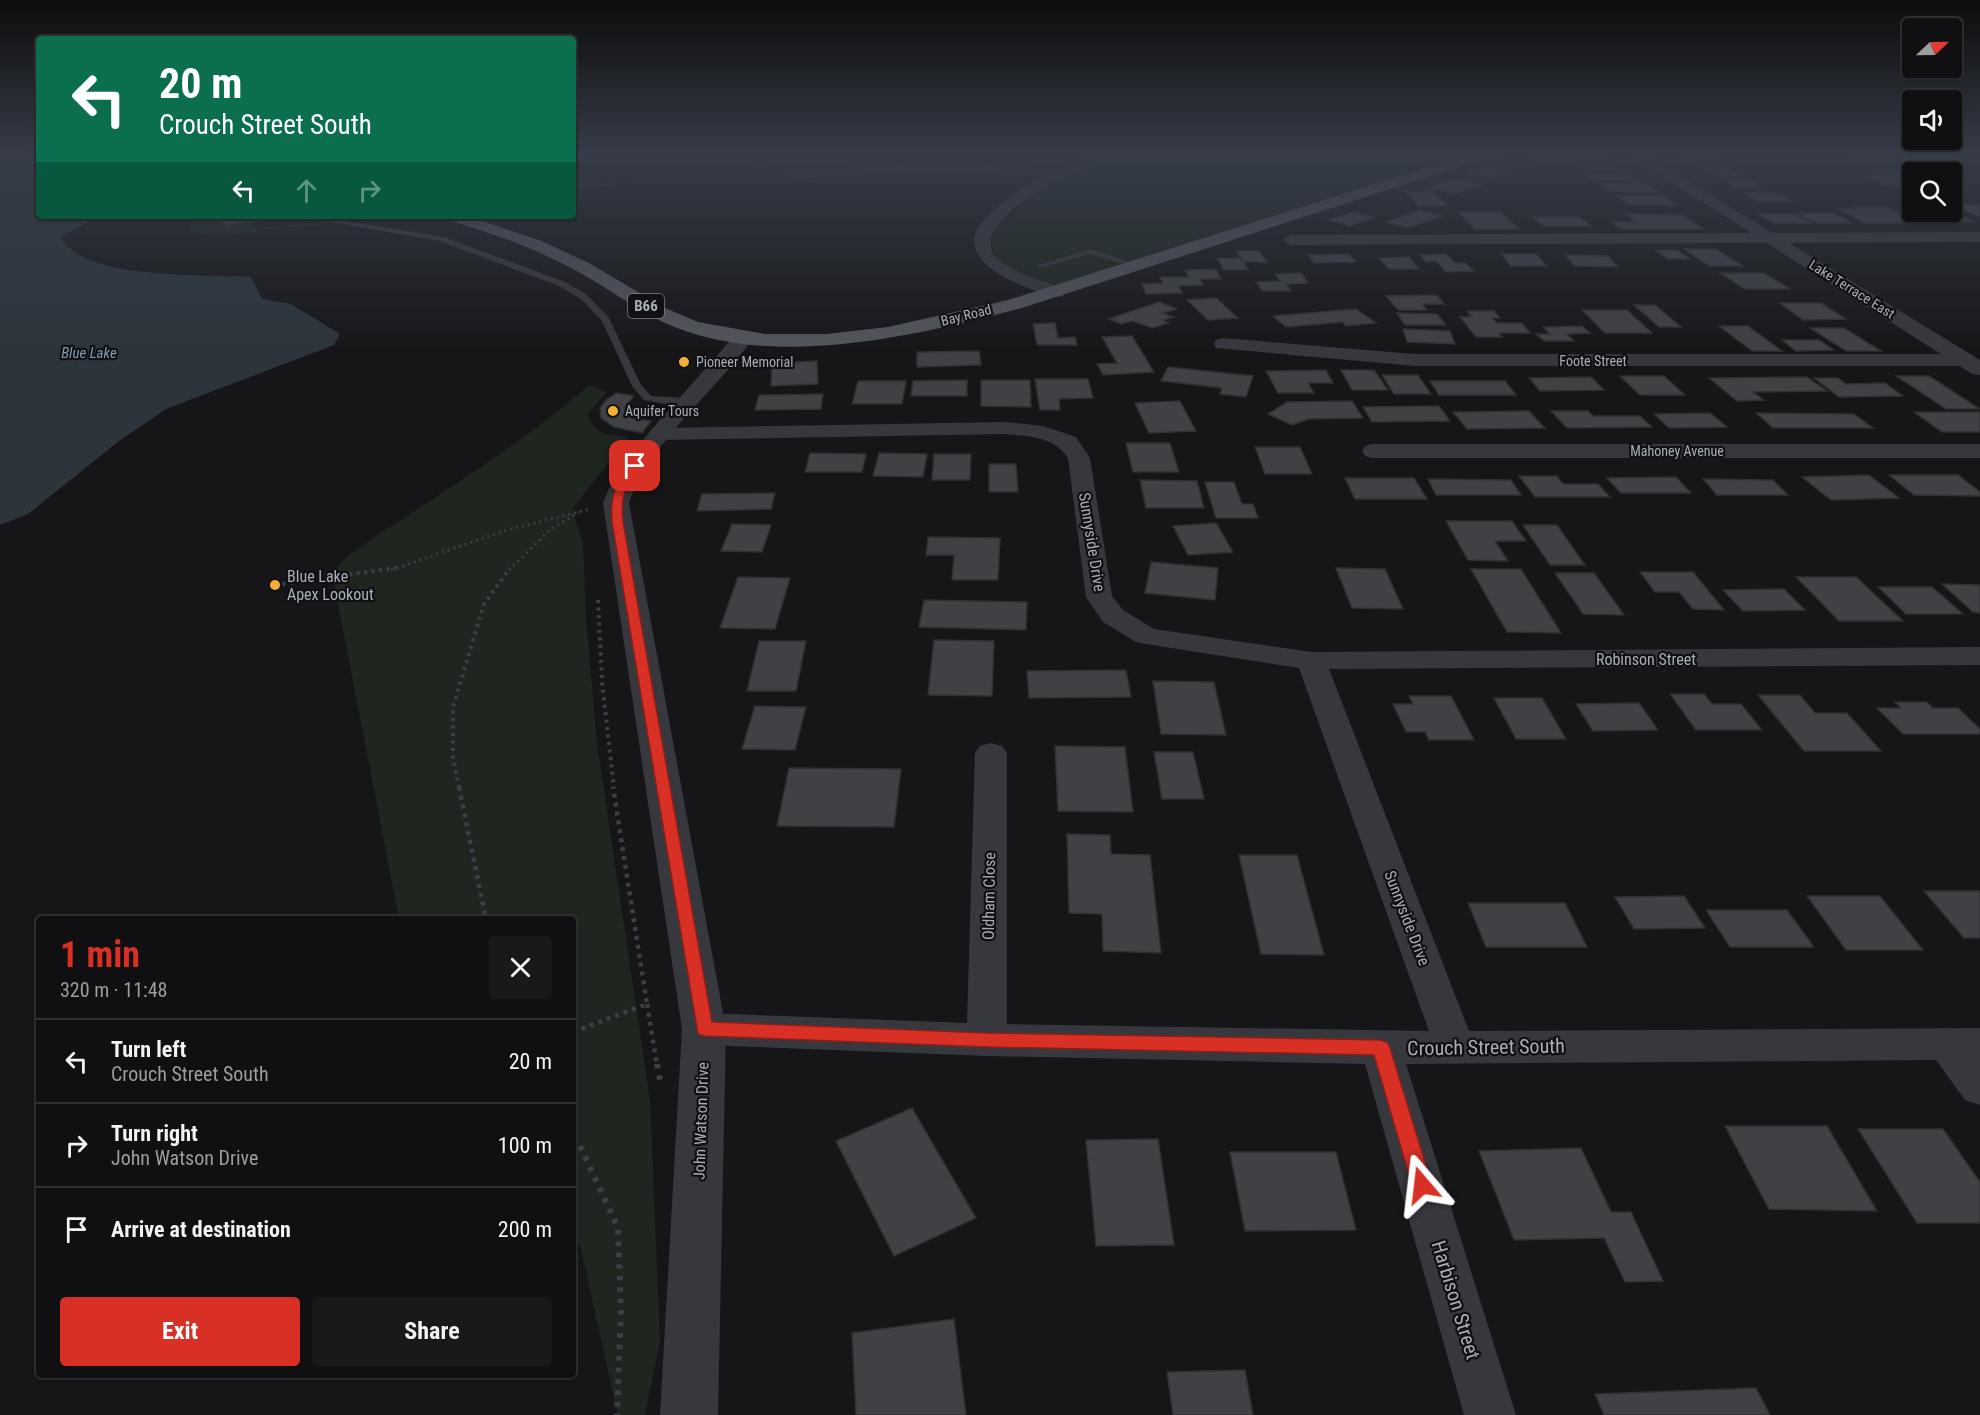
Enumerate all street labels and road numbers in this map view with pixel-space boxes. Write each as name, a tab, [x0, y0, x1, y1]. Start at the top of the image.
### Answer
street label: Lake Terrace East	[1806, 256, 1898, 322]
road number: B66	[628, 294, 664, 318]
street label: Bay Road	[939, 301, 993, 329]
street label: Foote Street	[1559, 353, 1627, 369]
street label: Mahoney Avenue	[1630, 443, 1724, 459]
street label: Sunnyside Drive	[1075, 491, 1109, 593]
street label: Robinson Street	[1596, 650, 1696, 669]
street label: Oldham Close	[979, 852, 999, 940]
street label: Sunnyside Drive	[1380, 868, 1434, 968]
street label: Crouch Street South	[1407, 1034, 1565, 1060]
street label: John Watson Drive	[689, 1062, 713, 1180]
street label: Harbison Street	[1427, 1238, 1485, 1362]

